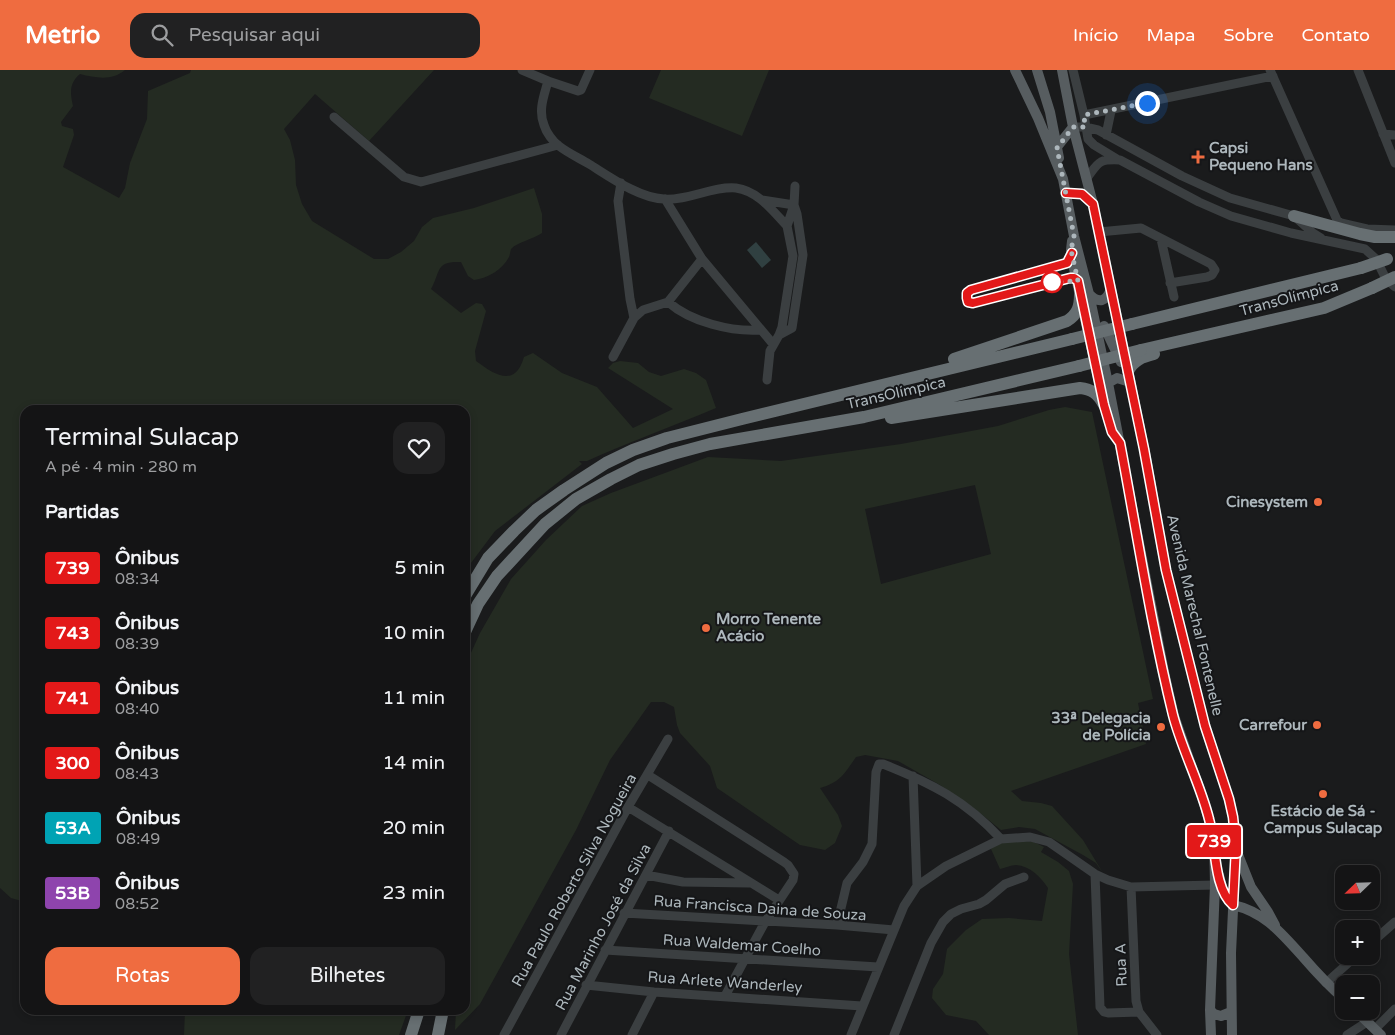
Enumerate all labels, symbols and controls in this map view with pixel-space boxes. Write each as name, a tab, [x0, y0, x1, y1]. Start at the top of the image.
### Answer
search box	[130, 13, 480, 58]
text: Metrio	[25, 21, 100, 50]
icon: search	[148, 21, 176, 49]
text: Pesquisar aqui	[188, 24, 320, 46]
text: Início	[1073, 24, 1118, 46]
text: Mapa	[1146, 24, 1195, 46]
text: Sobre	[1223, 24, 1274, 46]
text: Contato	[1302, 24, 1370, 46]
your location	[1135, 91, 1160, 116]
place label: Capsi Pequeno Hans	[1209, 139, 1313, 175]
marker: Capsi Pequeno Hans	[1191, 150, 1205, 164]
unlabelled marker	[1041, 271, 1063, 293]
street label: TransOlímpica	[1238, 276, 1340, 320]
street label: TransOlímpica	[845, 373, 947, 413]
button: heart	[393, 422, 445, 474]
text: Terminal Sulacap	[45, 423, 239, 452]
text: A pé · 4 min · 280 m	[45, 457, 197, 477]
place label: Cinesystem	[1226, 493, 1308, 512]
marker: Cinesystem	[1312, 496, 1324, 508]
text: Partidas	[45, 501, 119, 523]
street label: Avenida Marechal Fontenelle	[1163, 513, 1227, 717]
text: Ônibus	[115, 547, 179, 569]
text: 739	[56, 557, 89, 579]
text: 5 min	[394, 557, 445, 579]
text: 08:34	[115, 569, 159, 589]
place label: Morro Tenente Acácio	[716, 610, 822, 645]
text: Ônibus	[115, 612, 179, 634]
text: 743	[56, 622, 89, 644]
text: 10 min	[382, 622, 445, 644]
marker: Morro Tenente Acácio	[700, 622, 712, 634]
text: 08:39	[115, 634, 159, 654]
text: Ônibus	[115, 677, 179, 699]
text: 741	[56, 687, 89, 709]
text: 11 min	[382, 687, 445, 709]
text: 08:40	[115, 699, 159, 719]
place label: 33ª Delegacia de Polícia	[1051, 709, 1151, 744]
place label: Carrefour	[1239, 716, 1307, 734]
marker: Carrefour	[1311, 719, 1323, 731]
marker: 33ª Delegacia de Polícia	[1155, 721, 1167, 733]
text: Ônibus	[115, 742, 179, 764]
text: 300	[56, 752, 89, 774]
text: 14 min	[382, 752, 445, 774]
text: 08:43	[115, 764, 159, 784]
street label: Rua Paulo Roberto Silva Nogueira	[508, 770, 640, 990]
marker: Estácio de Sá - Campus Sulacap	[1317, 788, 1329, 800]
place label: Estácio de Sá - Campus Sulacap	[1264, 802, 1383, 838]
text: Ônibus	[116, 807, 180, 829]
text: 53A	[55, 817, 91, 839]
text: 20 min	[382, 817, 445, 839]
line badge: 739	[1185, 825, 1243, 857]
text: 08:49	[116, 829, 160, 849]
text: 739	[1197, 830, 1231, 852]
street label: Rua Marinho José da Silva	[551, 841, 655, 1013]
north arrow	[1335, 865, 1380, 910]
map controls	[1335, 865, 1380, 1020]
text: Ônibus	[115, 872, 179, 894]
text: 53B	[55, 882, 90, 904]
text: 23 min	[382, 882, 445, 904]
street label: Rua Francisca Daina de Souza	[653, 892, 867, 924]
text: 08:52	[115, 894, 159, 914]
button: +	[1335, 920, 1380, 965]
street label: Rua Waldemar Coelho	[662, 930, 822, 960]
street label: Rua A	[1111, 943, 1131, 987]
button: Rotas	[45, 947, 240, 1005]
button: Bilhetes	[250, 947, 445, 1005]
street label: Rua Arlete Wanderley	[647, 968, 803, 996]
button: −	[1335, 975, 1380, 1020]

